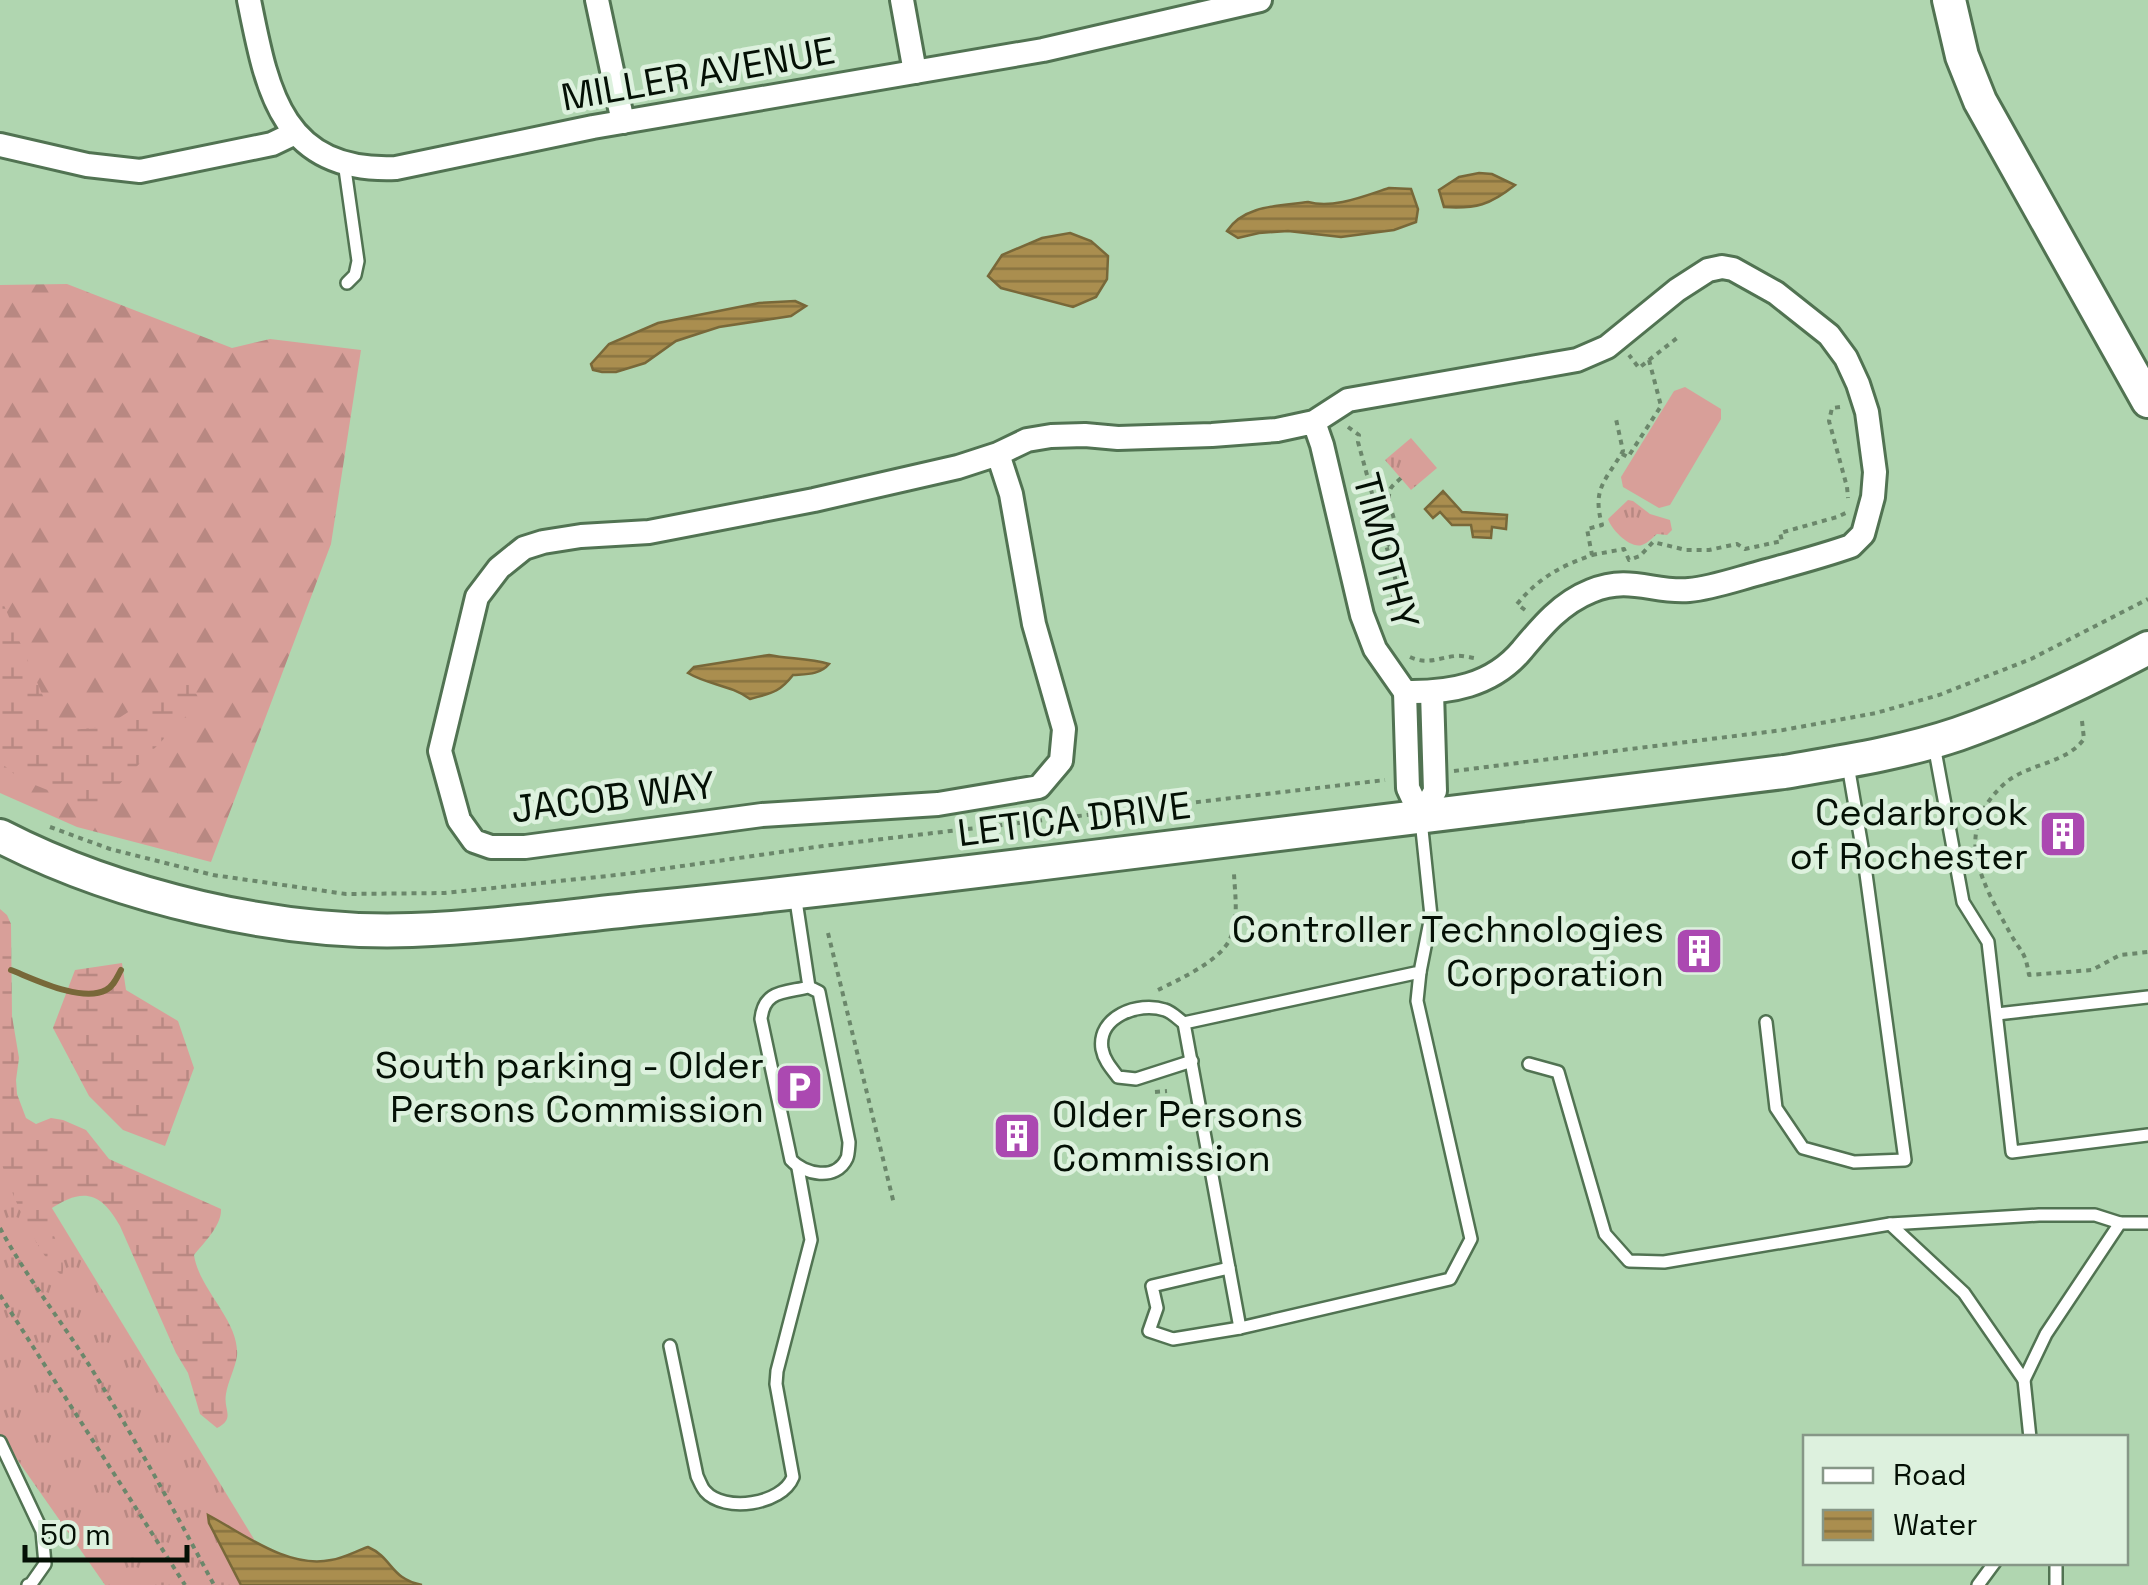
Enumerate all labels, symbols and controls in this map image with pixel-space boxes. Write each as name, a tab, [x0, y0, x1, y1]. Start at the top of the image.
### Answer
street label: MILLER AVENUE	[557, 26, 839, 122]
street label: TIMOTHY	[1342, 468, 1430, 634]
street label: JACOB WAY	[508, 761, 718, 833]
street label: LETICA DRIVE	[955, 781, 1193, 857]
place label: Cedarbrook of Rochester	[1790, 788, 2028, 880]
building icon: Cedarbrook of Rochester	[2037, 808, 2089, 860]
place label: Controller Technologies Corporation	[1232, 905, 1664, 997]
building icon: Controller Technologies Corporation	[1673, 925, 1725, 977]
place label: South parking - Older Persons Commission	[375, 1041, 764, 1133]
parking icon: South parking - Older Persons Commission	[773, 1061, 825, 1113]
place label: Older Persons Commission	[1052, 1090, 1303, 1182]
building icon: Older Persons Commission	[991, 1110, 1043, 1162]
legend	[1803, 1435, 2128, 1565]
text: Road	[1893, 1455, 1967, 1494]
scale bar	[25, 1500, 188, 1562]
text: Water	[1893, 1505, 1978, 1544]
text: 50 m	[40, 1515, 111, 1554]

